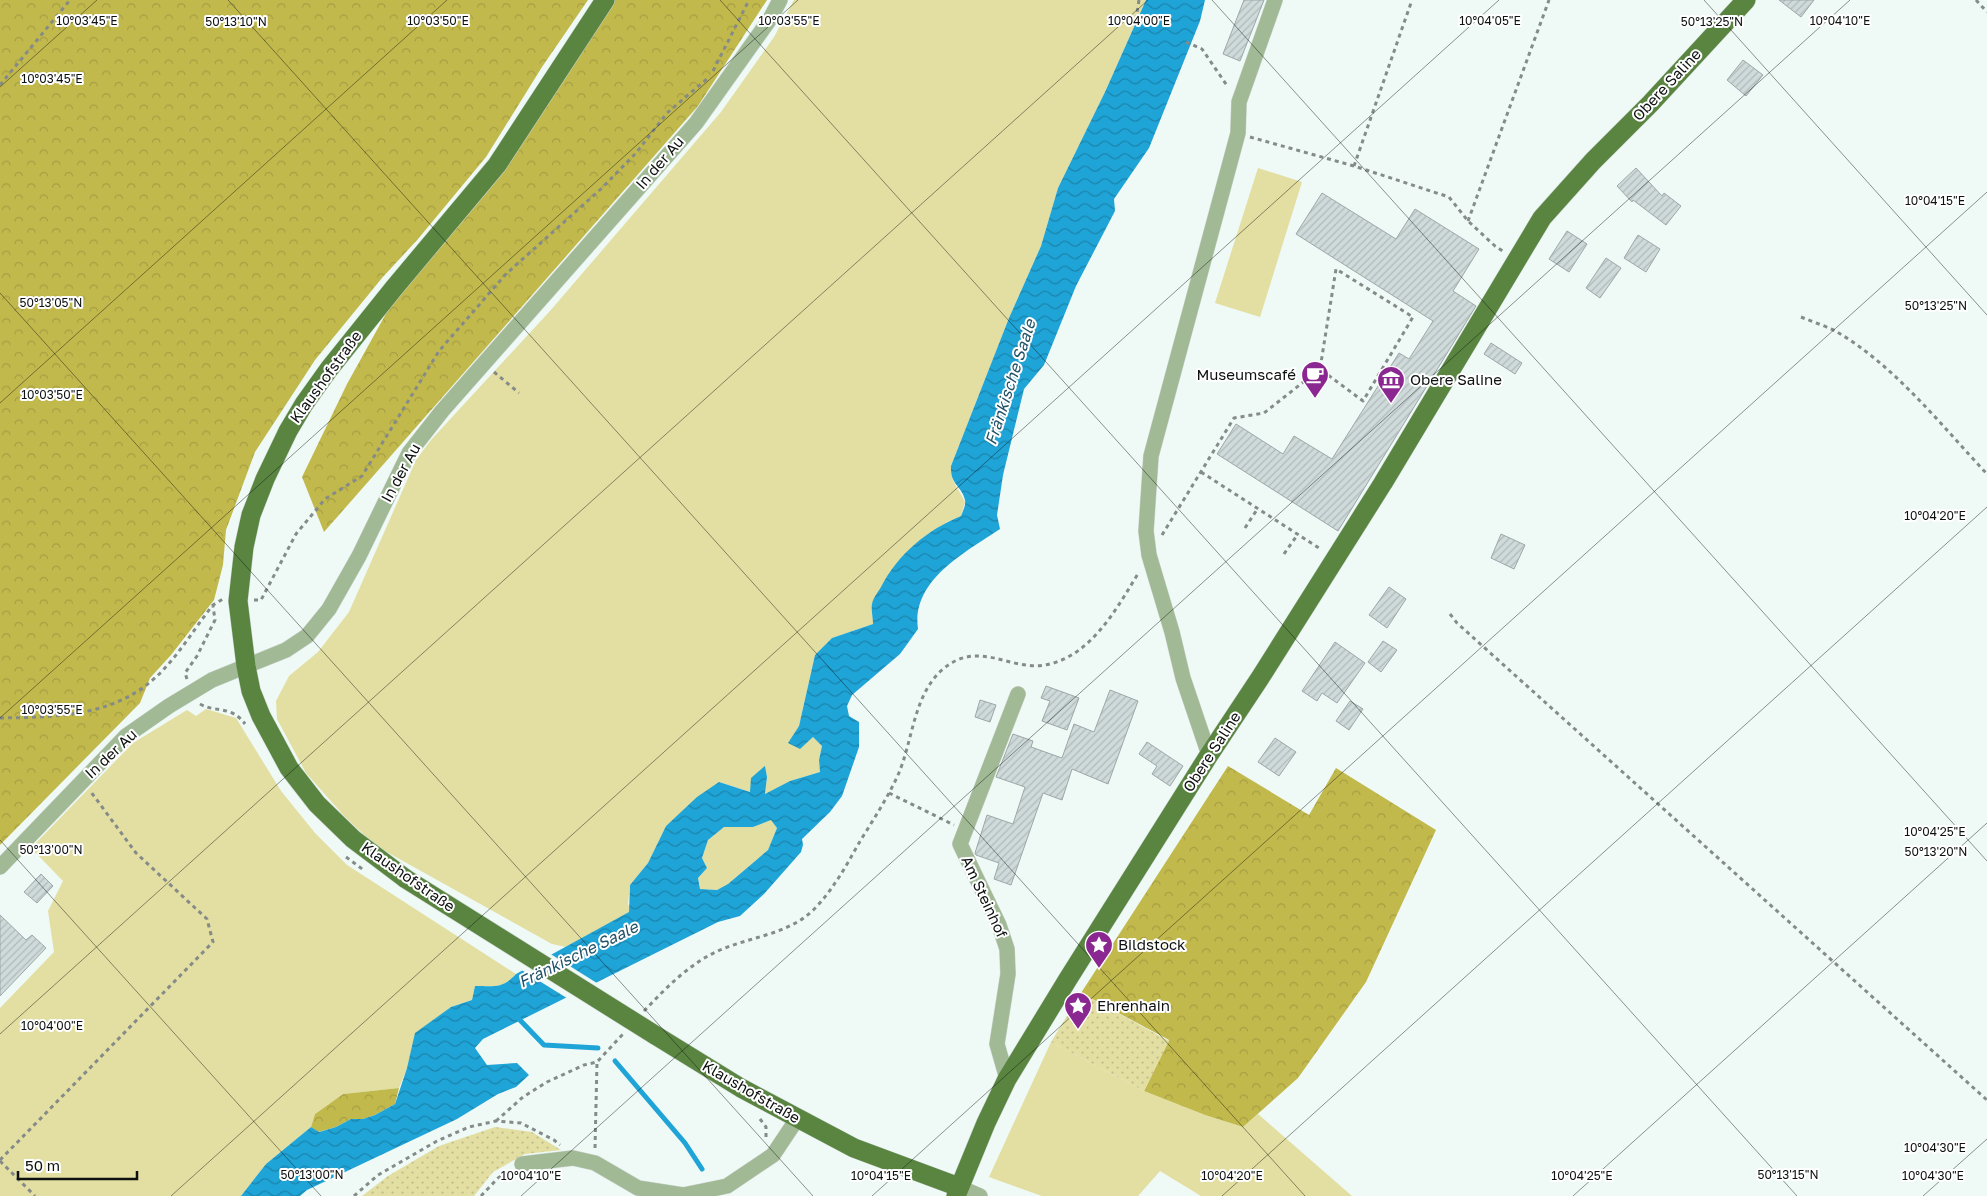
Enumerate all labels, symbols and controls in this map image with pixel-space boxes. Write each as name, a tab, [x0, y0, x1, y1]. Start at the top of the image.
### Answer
text: 10°03'45"E	[56, 13, 118, 28]
text: 10°03'50"E	[407, 13, 469, 28]
text: 10°03'55"E	[759, 13, 819, 28]
text: 10°04'00"E	[1108, 13, 1170, 28]
text: 10°04'05"E	[1459, 13, 1521, 28]
text: 10°04'10"E	[1810, 13, 1870, 28]
text: 50°13'10"N	[205, 14, 267, 29]
text: 50°13'25"N	[1681, 14, 1743, 29]
street label: Obere Saline	[1628, 44, 1704, 124]
text: 10°03'45"E	[21, 71, 83, 86]
street label: In der Au	[631, 132, 687, 192]
text: 10°04'15"E	[1905, 193, 1965, 208]
text: 50°13'05"N	[20, 295, 82, 310]
text: 50°13'25"N	[1905, 298, 1967, 313]
water label: Fränkische Saale	[980, 315, 1040, 447]
street label: Klaushofstraße	[286, 327, 365, 426]
cafe icon: Museumscafé	[1300, 360, 1330, 399]
place label: Museumscafé	[1196, 365, 1296, 383]
museum icon: Obere Saline	[1376, 365, 1406, 404]
place label: Obere Saline	[1410, 370, 1502, 388]
text: 10°03'50"E	[21, 387, 83, 402]
street label: In der Au	[377, 440, 424, 505]
text: 10°04'20"E	[1904, 508, 1966, 523]
text: 10°03'55"E	[22, 702, 82, 717]
street label: Obere Saline	[1179, 708, 1244, 795]
street label: In der Au	[81, 725, 140, 782]
text: 10°04'25"E	[1904, 824, 1966, 839]
street label: Klaushofstraße	[359, 837, 459, 915]
text: 50°13'00"N	[19, 842, 83, 857]
text: 50°13'20"N	[1905, 844, 1967, 859]
street label: Am Steinhof	[958, 853, 1012, 941]
water label: Fränkische Saale	[515, 916, 643, 992]
place icon: Bildstock	[1084, 930, 1114, 969]
place label: Bildstock	[1118, 935, 1186, 953]
place icon: Ehrenhain	[1063, 991, 1093, 1030]
place label: Ehrenhain	[1097, 996, 1170, 1014]
text: 10°04'00"E	[21, 1018, 83, 1033]
street label: Klaushofstraße	[700, 1056, 804, 1126]
text: 10°04'30"E	[1904, 1140, 1966, 1155]
scale bar	[18, 1148, 136, 1180]
text: 50 m	[25, 1156, 60, 1174]
text: 50°13'00"N	[280, 1167, 344, 1182]
text: 50°13'15"N	[1757, 1167, 1819, 1182]
text: 10°04'10"E	[501, 1168, 561, 1183]
text: 10°04'15"E	[851, 1168, 911, 1183]
text: 10°04'20"E	[1201, 1168, 1263, 1183]
text: 10°04'25"E	[1551, 1168, 1613, 1183]
text: 10°04'30"E	[1902, 1168, 1964, 1183]

